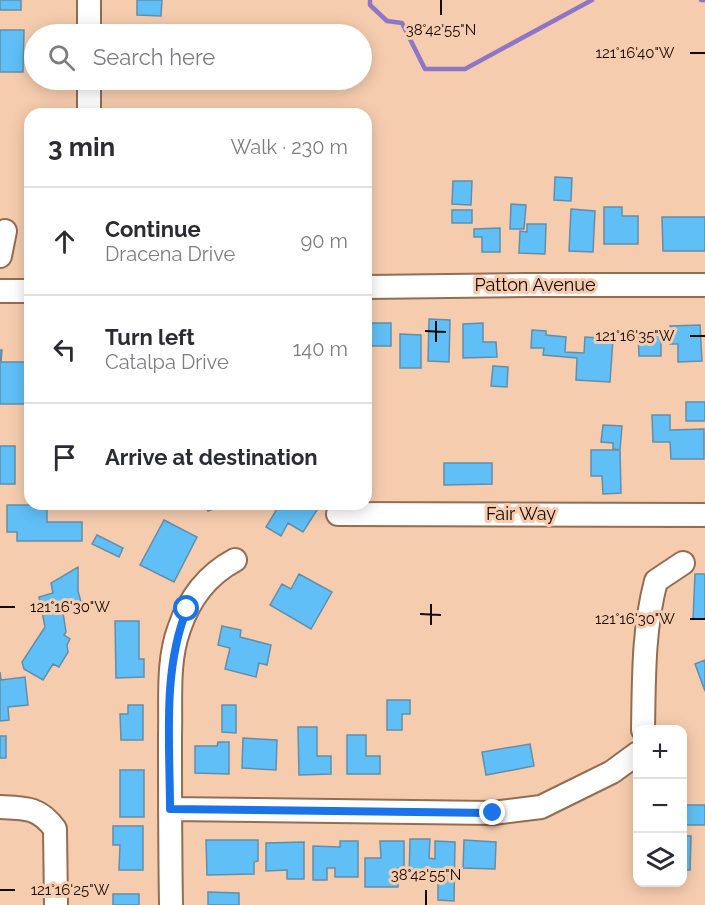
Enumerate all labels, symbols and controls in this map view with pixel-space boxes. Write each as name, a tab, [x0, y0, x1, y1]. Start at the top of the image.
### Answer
text: 38°42'55"N	[406, 21, 476, 39]
search box	[24, 24, 372, 90]
icon: search	[45, 41, 78, 74]
text: Search here	[93, 44, 215, 70]
text: 121°16'40"W	[596, 44, 675, 62]
text: 3 min	[48, 132, 115, 162]
text: Walk · 230 m	[230, 135, 348, 159]
text: Continue	[105, 216, 201, 242]
icon: ahead	[48, 225, 81, 258]
text: 90 m	[301, 229, 348, 253]
text: Dracena Drive	[105, 242, 235, 266]
street label: Patton Avenue	[474, 274, 596, 295]
text: Turn left	[105, 324, 195, 350]
text: 121°16'35"W	[596, 327, 675, 345]
icon: left	[48, 333, 81, 366]
text: 140 m	[293, 337, 348, 361]
text: Catalpa Drive	[105, 350, 229, 374]
icon: arrive	[48, 441, 81, 474]
text: Arrive at destination	[105, 444, 318, 470]
street label: Fair Way	[486, 503, 556, 524]
route start	[173, 595, 199, 621]
text: 121°16'30"W	[30, 598, 110, 616]
text: 121°16'30"W	[595, 610, 675, 628]
map controls	[633, 725, 687, 887]
button: +	[633, 725, 687, 779]
button: −	[633, 779, 687, 833]
route end	[479, 799, 505, 825]
button: layers	[633, 833, 687, 887]
text: 38°42'55"N	[391, 866, 461, 884]
text: 121°16'25"W	[31, 881, 110, 899]

